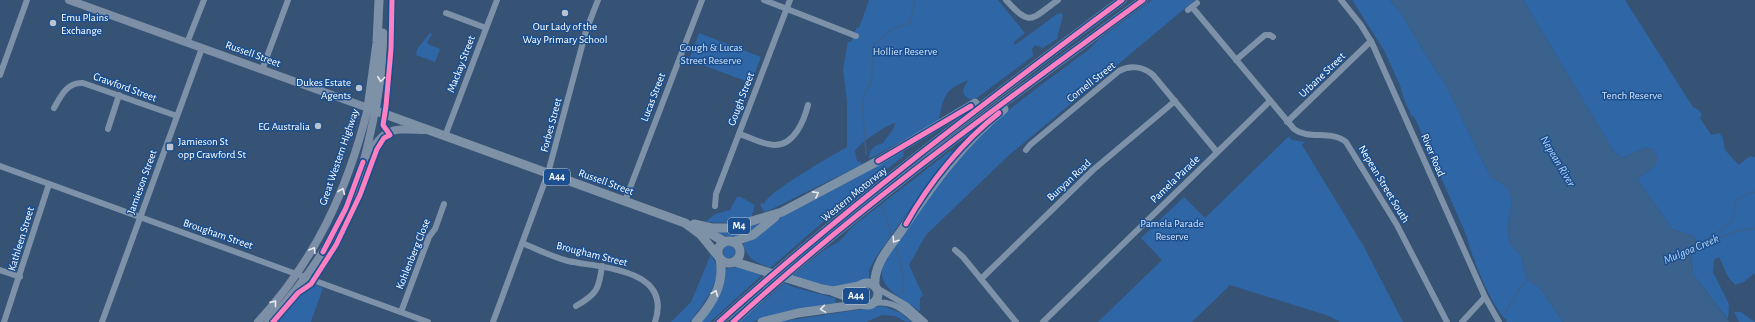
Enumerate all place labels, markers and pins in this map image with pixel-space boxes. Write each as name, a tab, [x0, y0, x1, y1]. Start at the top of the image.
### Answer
marker: Our Lady of the Way Primary School	[560, 8, 570, 18]
place label: Emu Plains Exchange	[61, 12, 108, 36]
marker: Emu Plains Exchange	[48, 18, 58, 28]
place label: Our Lady of the Way Primary School	[523, 21, 607, 45]
place label: Dukes Estate Agents	[296, 77, 351, 101]
marker: Dukes Estate Agents	[354, 83, 364, 93]
place label: EG Australia	[258, 121, 310, 132]
marker: EG Australia	[313, 121, 323, 131]
place label: Jamieson St opp Crawford St	[178, 136, 246, 160]
marker: Jamieson St opp Crawford St	[165, 142, 175, 152]

